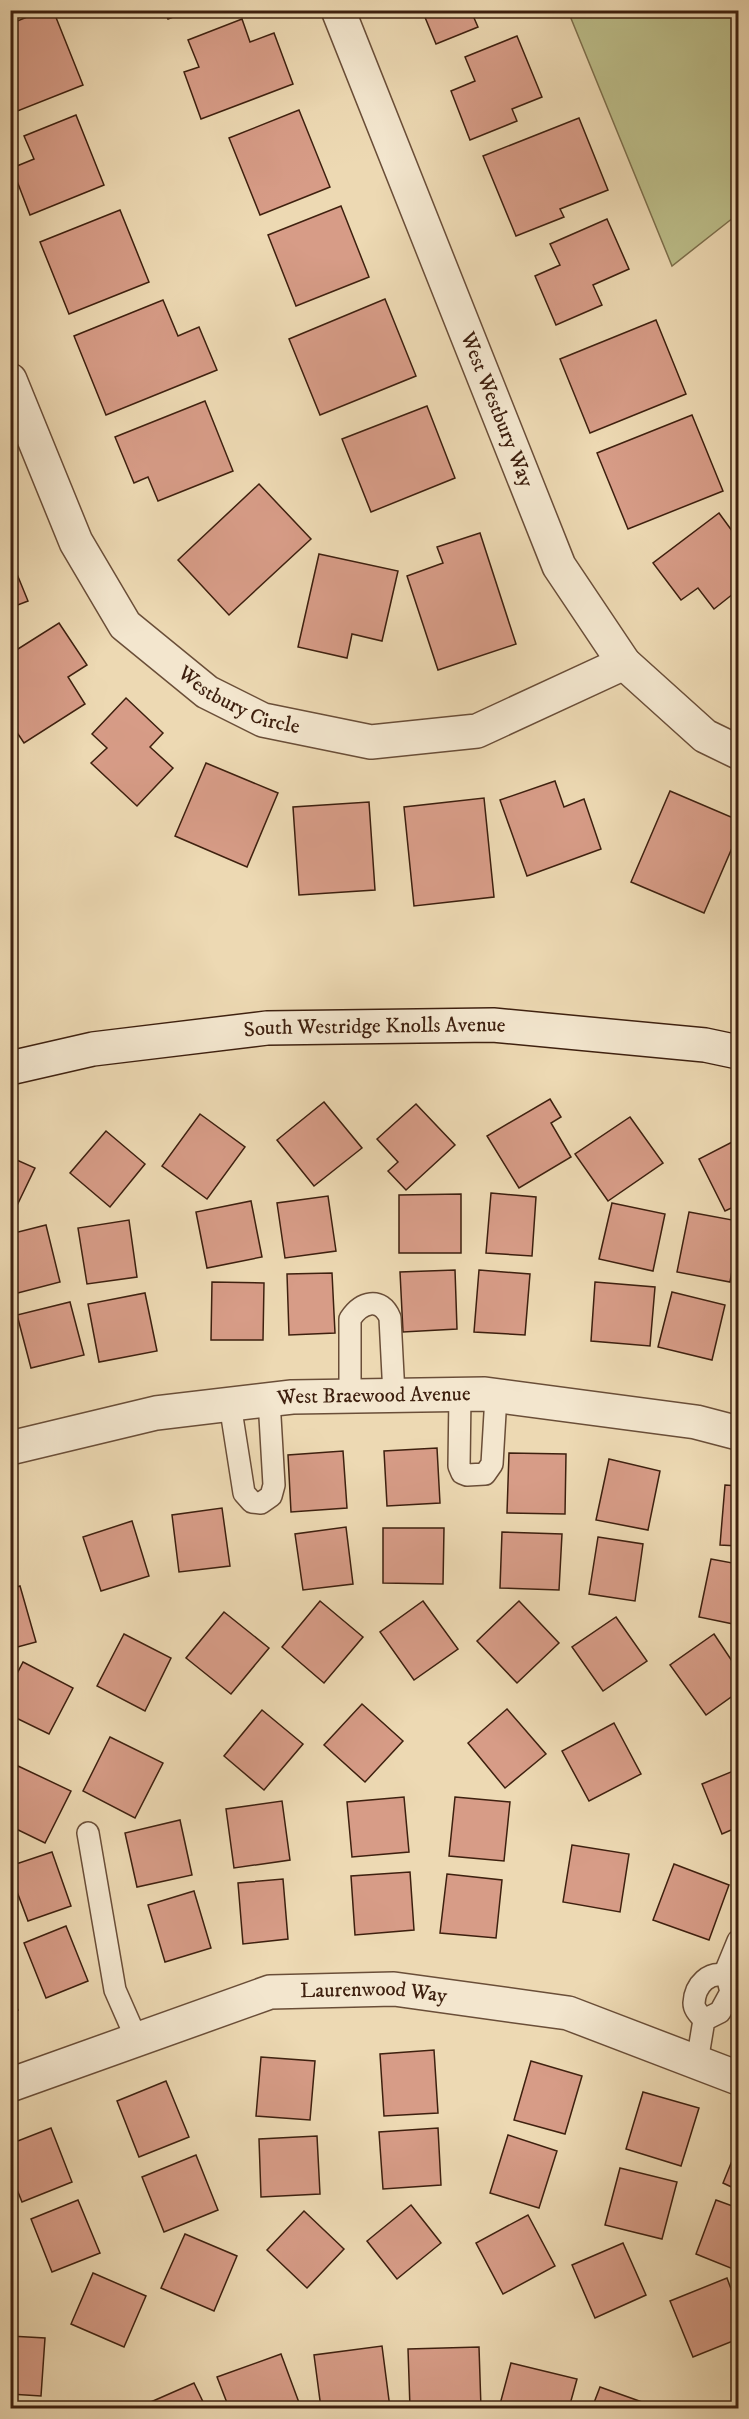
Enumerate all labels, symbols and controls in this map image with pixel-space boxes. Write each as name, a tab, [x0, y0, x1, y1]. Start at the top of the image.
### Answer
street label: West Westbury Way	[454, 327, 540, 492]
street label: Westbury Circle	[171, 660, 302, 740]
street label: South Westridge Knolls Avenue	[242, 1012, 507, 1044]
street label: West Braewood Avenue	[275, 1381, 471, 1412]
street label: Laurenwood Way	[300, 1976, 450, 2009]

